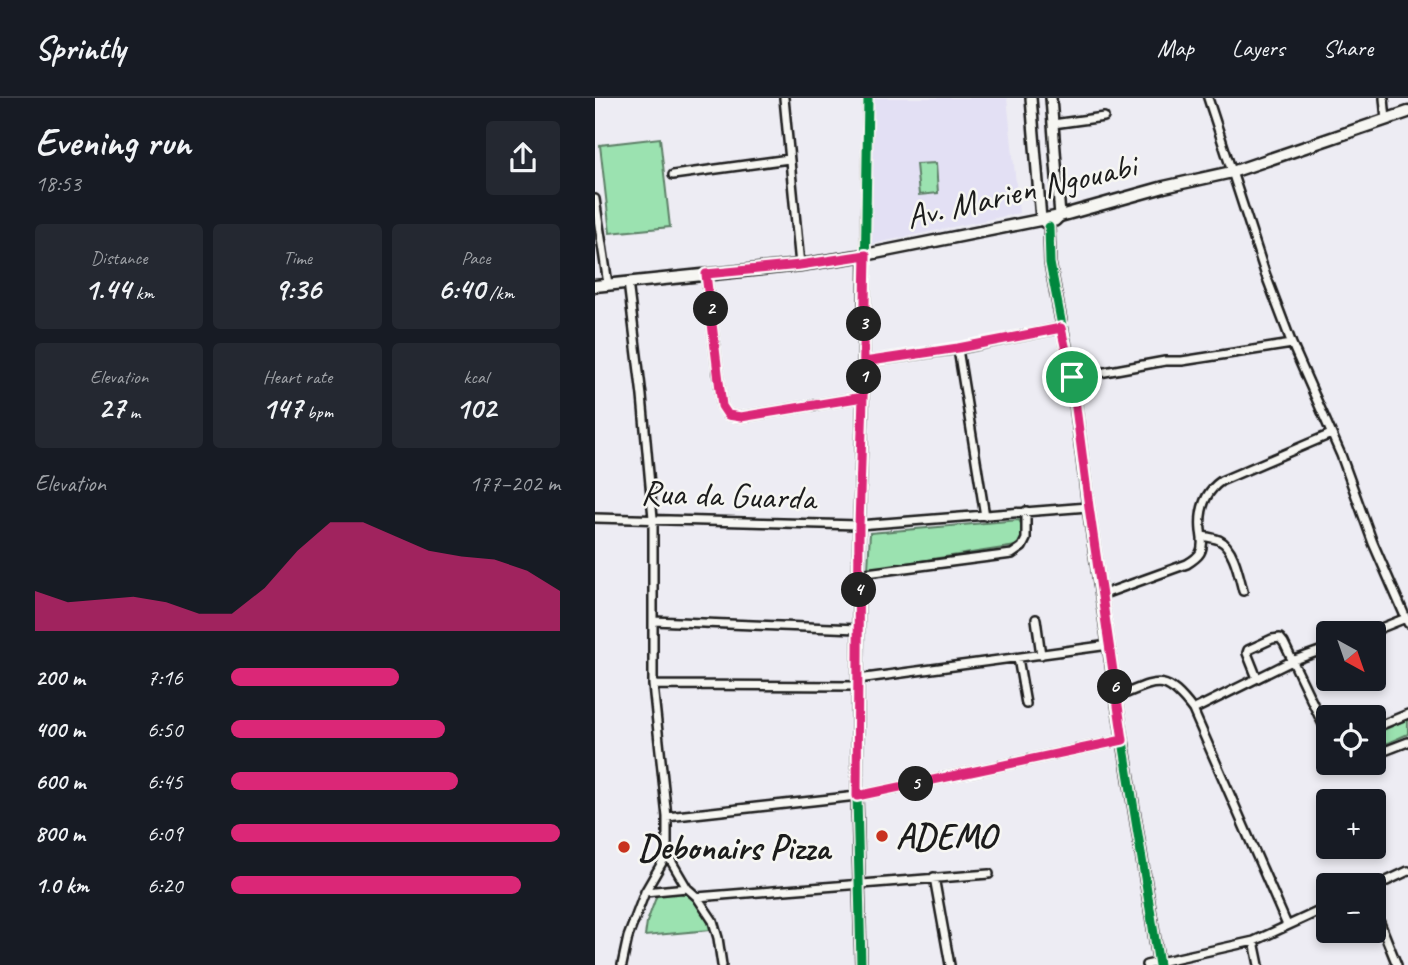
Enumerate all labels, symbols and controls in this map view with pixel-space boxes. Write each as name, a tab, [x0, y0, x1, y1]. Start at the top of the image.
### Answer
text: Sprintly	[35, 27, 125, 69]
text: Map	[1157, 33, 1194, 63]
text: Layers	[1232, 33, 1285, 63]
text: Share	[1323, 33, 1373, 63]
text: Evening run	[35, 119, 191, 166]
button: share	[486, 121, 560, 195]
street label: Av. Marien Ngouabi	[902, 142, 1145, 239]
text: 18:53	[35, 169, 81, 198]
text: Distance	[91, 246, 148, 270]
text: Time	[283, 246, 312, 270]
text: Pace	[461, 246, 490, 270]
text: 1.44	[84, 270, 131, 308]
text: 9:36	[274, 270, 321, 308]
text: 6:40	[438, 270, 485, 308]
text: km	[131, 281, 154, 305]
text: /km	[485, 281, 514, 305]
pin: 2	[694, 292, 729, 326]
text: 2	[706, 296, 715, 320]
pin: 3	[847, 306, 881, 342]
text: 3	[859, 311, 868, 335]
pin	[1042, 347, 1102, 407]
icon: arrive	[1053, 358, 1091, 396]
pin: 1	[847, 360, 881, 394]
text: 1	[859, 364, 868, 388]
text: Elevation	[90, 365, 148, 389]
text: Heart rate	[263, 365, 332, 389]
text: kcal	[463, 365, 488, 389]
text: 27	[98, 389, 125, 427]
text: 147	[262, 389, 302, 427]
text: 102	[456, 389, 496, 427]
text: m	[125, 400, 140, 424]
text: bpm	[302, 400, 333, 424]
text: Elevation	[35, 469, 106, 498]
text: 177–202 m	[469, 469, 560, 498]
street label: Rua da Guarda	[640, 469, 819, 521]
pin: 4	[841, 573, 877, 608]
text: 4	[854, 577, 863, 601]
north arrow	[1316, 621, 1386, 691]
map controls	[1316, 621, 1386, 943]
text: 200 m	[35, 663, 85, 692]
text: 7:16	[147, 663, 183, 692]
pin: 6	[1098, 670, 1133, 704]
text: 6	[1110, 674, 1119, 698]
button: locate	[1316, 705, 1386, 775]
text: 400 m	[35, 715, 85, 744]
text: 6:50	[147, 715, 183, 744]
pin: 5	[899, 766, 933, 802]
text: 600 m	[35, 767, 85, 796]
text: 6:45	[147, 767, 183, 796]
text: 5	[911, 771, 920, 795]
button: +	[1316, 789, 1386, 859]
place label: ADEMO	[896, 814, 1000, 859]
text: 800 m	[35, 819, 85, 848]
text: 6:09	[147, 819, 183, 848]
place label: Debonairs Pizza	[638, 825, 833, 870]
marker: ADEMO	[874, 828, 890, 844]
marker: Debonairs Pizza	[616, 839, 632, 855]
text: 1.0 km	[35, 871, 89, 900]
text: 6:20	[147, 871, 183, 900]
button: −	[1316, 873, 1386, 943]

